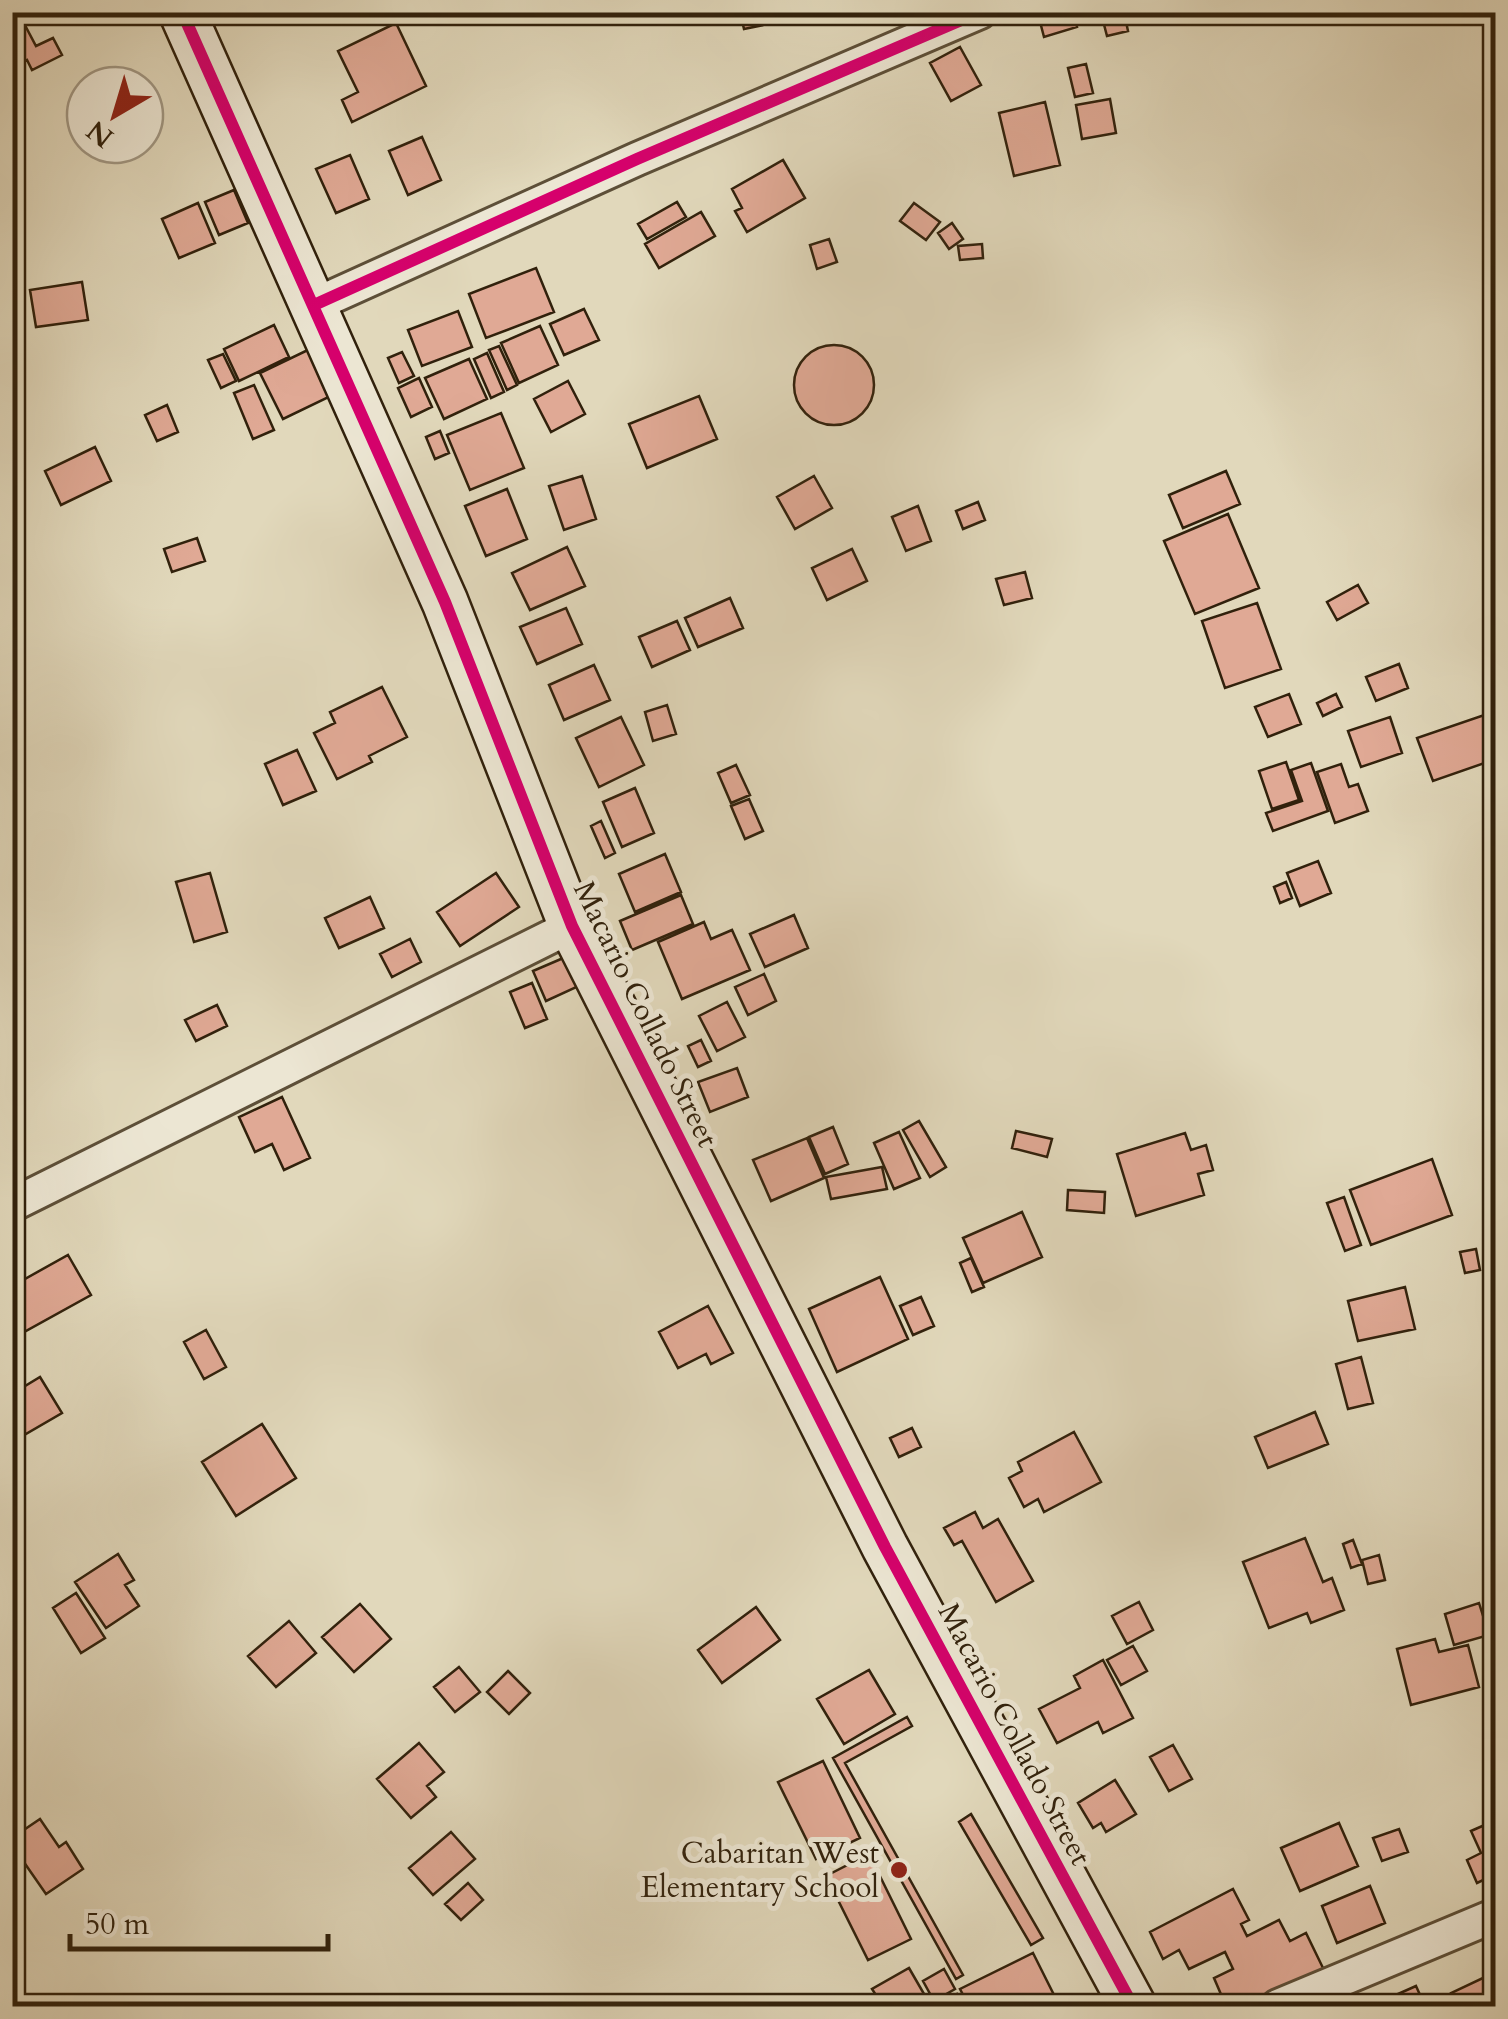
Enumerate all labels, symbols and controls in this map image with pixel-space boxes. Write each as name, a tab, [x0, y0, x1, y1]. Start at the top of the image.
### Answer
north arrow	[65, 65, 165, 165]
text: N	[79, 111, 121, 156]
street label: Macario Collado Street	[563, 874, 728, 1155]
street label: Macario Collado Street	[928, 1596, 1101, 1873]
place label: Cabaritan West Elementary School	[641, 1833, 880, 1908]
marker: Cabaritan West Elementary School	[888, 1859, 910, 1881]
scale bar	[70, 1889, 328, 1951]
text: 50 m	[85, 1904, 150, 1945]

